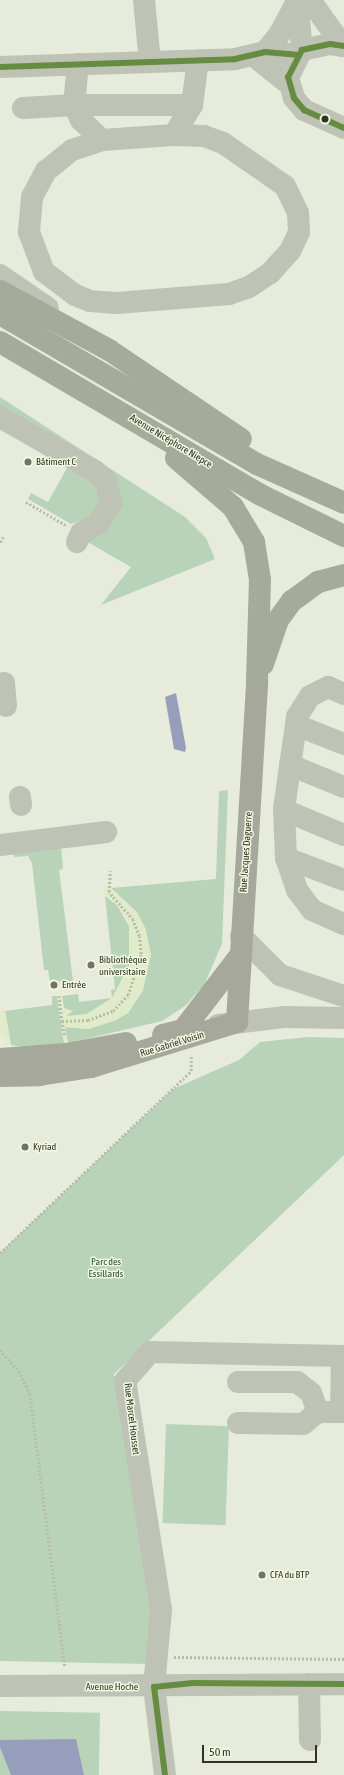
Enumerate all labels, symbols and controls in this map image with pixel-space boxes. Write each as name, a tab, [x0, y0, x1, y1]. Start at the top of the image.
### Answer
unlabelled marker	[320, 114, 330, 124]
street label: Avenue Nicéphore Niepce	[127, 412, 215, 470]
place label: Bâtiment C	[36, 456, 76, 468]
marker: Bâtiment C	[23, 457, 33, 467]
street label: Rue Jacques Daguerre	[237, 811, 255, 893]
place label: Bibliothèque universitaire	[99, 953, 147, 976]
marker: Bibliothèque universitaire	[86, 960, 96, 970]
place label: Entrée	[62, 979, 86, 991]
marker: Entrée	[49, 980, 59, 990]
street label: Rue Gabriel Voisin	[138, 1029, 206, 1059]
place label: Kyriad	[33, 1141, 56, 1153]
marker: Kyriad	[20, 1142, 30, 1152]
park label: Parc des Essillards	[89, 1255, 123, 1278]
street label: Rue Marcel Housset	[122, 1382, 142, 1456]
place label: CFA du BTP	[270, 1569, 310, 1581]
marker: CFA du BTP	[257, 1570, 267, 1580]
street label: Avenue Hoche	[86, 1681, 138, 1693]
scale bar	[204, 1737, 319, 1763]
text: 50 m	[209, 1745, 231, 1759]

